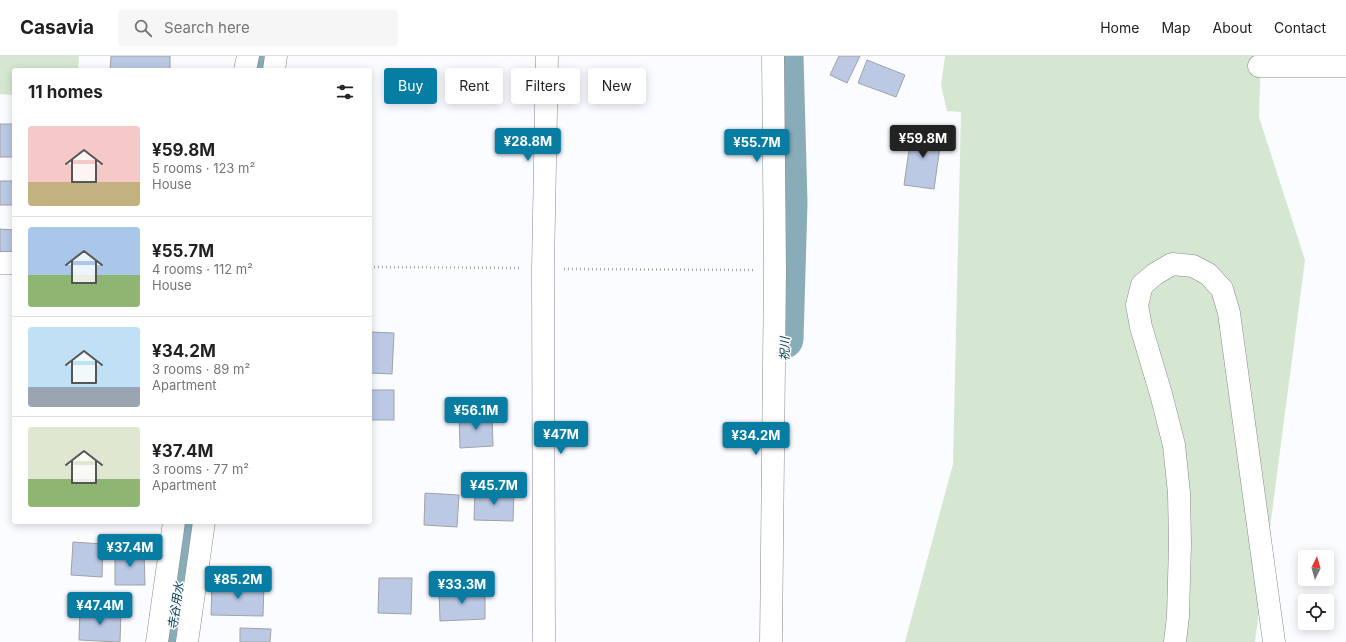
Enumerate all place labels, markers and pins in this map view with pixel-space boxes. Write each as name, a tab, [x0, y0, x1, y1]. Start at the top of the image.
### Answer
pin: ¥59.8M	[890, 125, 956, 159]
pin: ¥28.8M	[495, 128, 561, 162]
pin: ¥55.7M	[724, 129, 790, 163]
pin: ¥56.1M	[443, 397, 509, 431]
pin: ¥47M	[537, 421, 585, 455]
pin: ¥34.2M	[723, 422, 789, 456]
pin: ¥45.7M	[461, 472, 527, 506]
pin: ¥37.4M	[97, 534, 163, 568]
pin: ¥85.2M	[205, 566, 271, 600]
pin: ¥33.3M	[429, 571, 495, 605]
pin: ¥47.4M	[67, 592, 133, 626]

